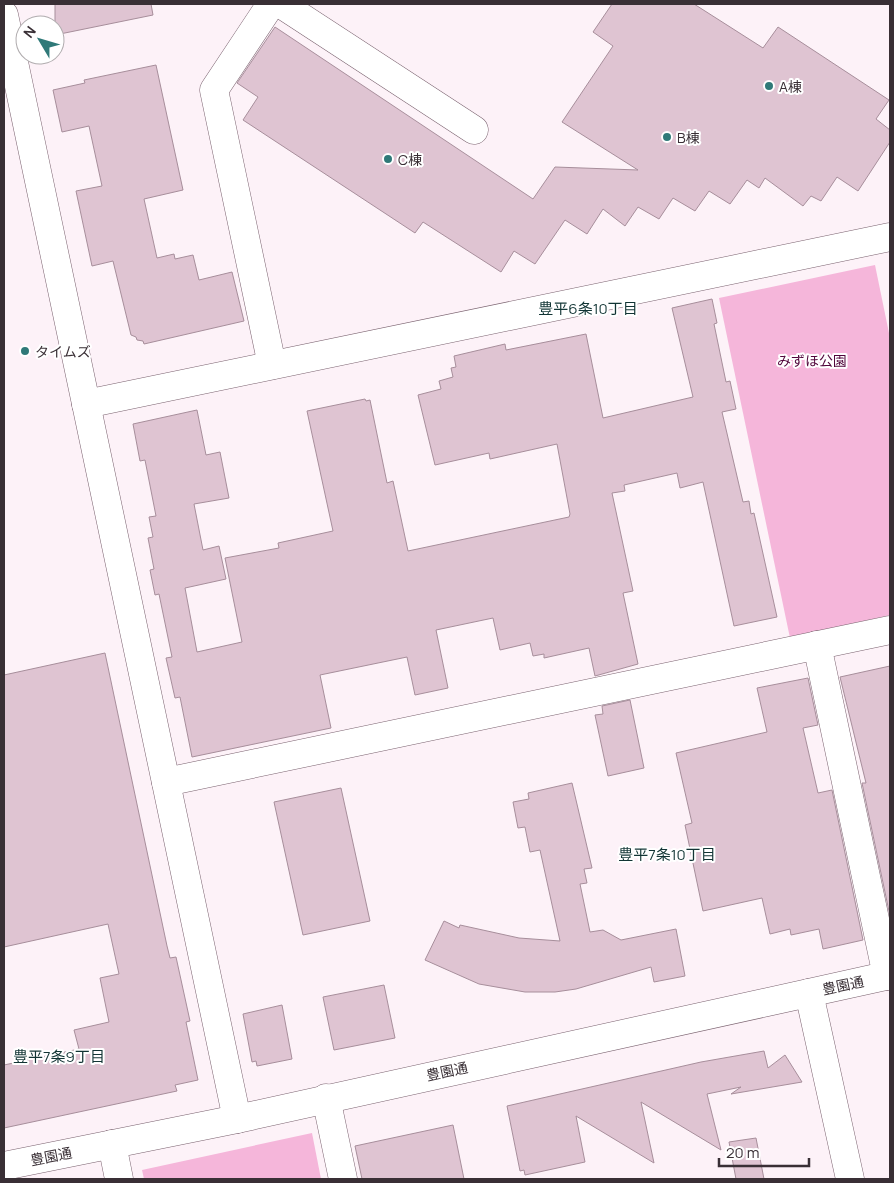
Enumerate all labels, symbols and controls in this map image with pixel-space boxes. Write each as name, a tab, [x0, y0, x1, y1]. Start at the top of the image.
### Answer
north arrow	[15, 15, 65, 65]
text: N	[19, 22, 40, 42]
place label: A棟	[779, 77, 802, 96]
marker: A棟	[763, 80, 775, 92]
place label: B棟	[677, 128, 700, 147]
marker: B棟	[661, 131, 673, 143]
place label: C棟	[398, 150, 422, 169]
marker: C棟	[382, 153, 394, 165]
district label: 豊平6条10丁目	[538, 298, 638, 319]
place label: タイムズ	[35, 342, 91, 361]
marker: タイムズ	[19, 345, 31, 357]
park label: みずほ公園	[777, 351, 847, 370]
district label: 豊平7条10丁目	[618, 844, 716, 865]
street label: 豊園通	[820, 971, 866, 999]
district label: 豊平7条9丁目	[13, 1046, 105, 1067]
street label: 豊園通	[424, 1057, 470, 1085]
scale bar	[719, 1136, 809, 1168]
text: 20 m	[726, 1142, 759, 1163]
street label: 豊園通	[29, 1143, 73, 1169]

